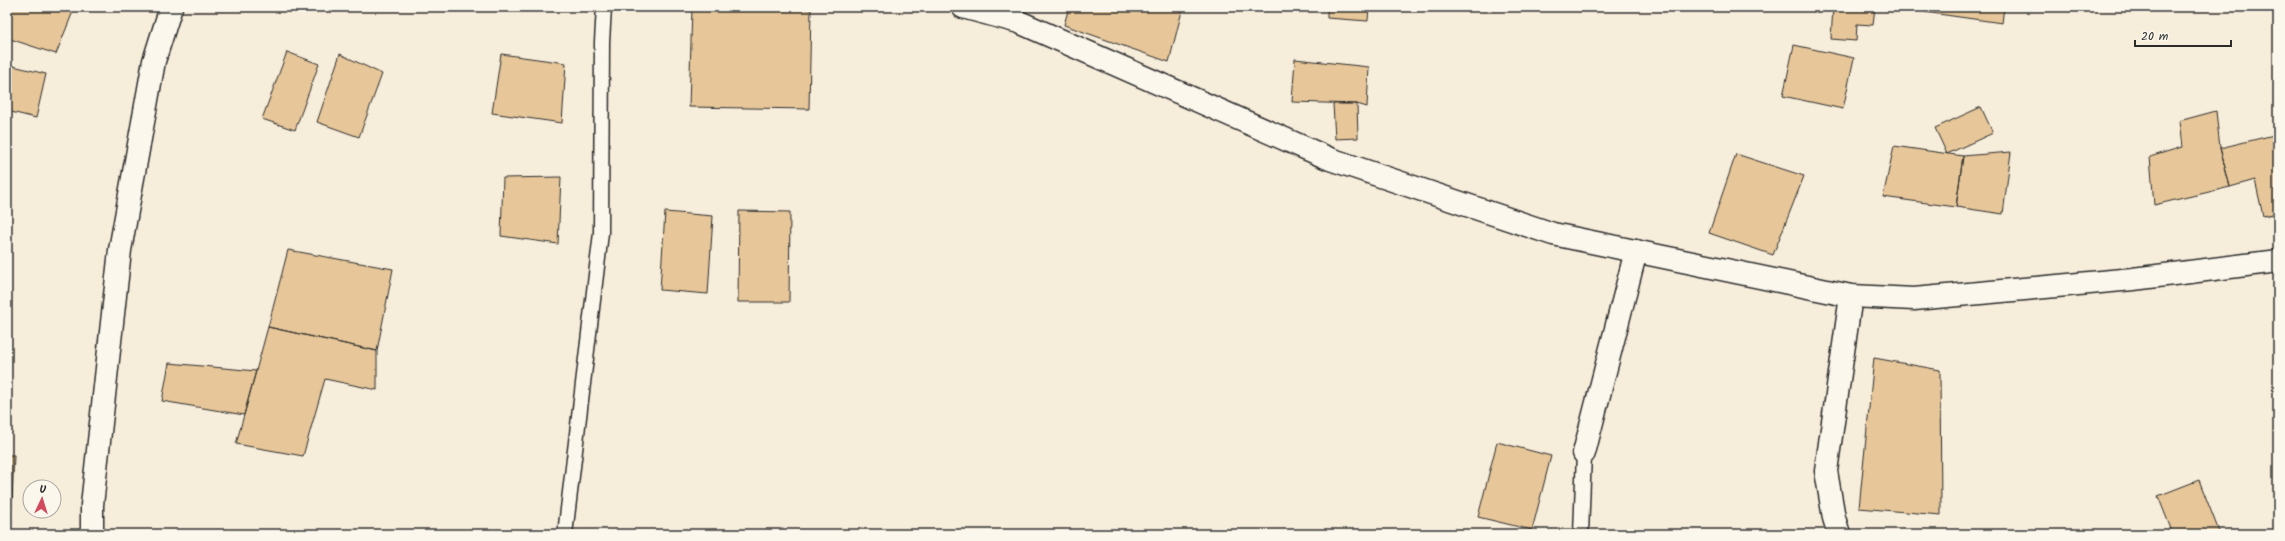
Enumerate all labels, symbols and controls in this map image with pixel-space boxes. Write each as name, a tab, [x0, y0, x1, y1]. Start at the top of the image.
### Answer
scale bar	[2135, 22, 2231, 48]
text: 20 m	[2141, 27, 2169, 46]
north arrow	[22, 479, 62, 519]
text: U	[39, 481, 47, 499]

